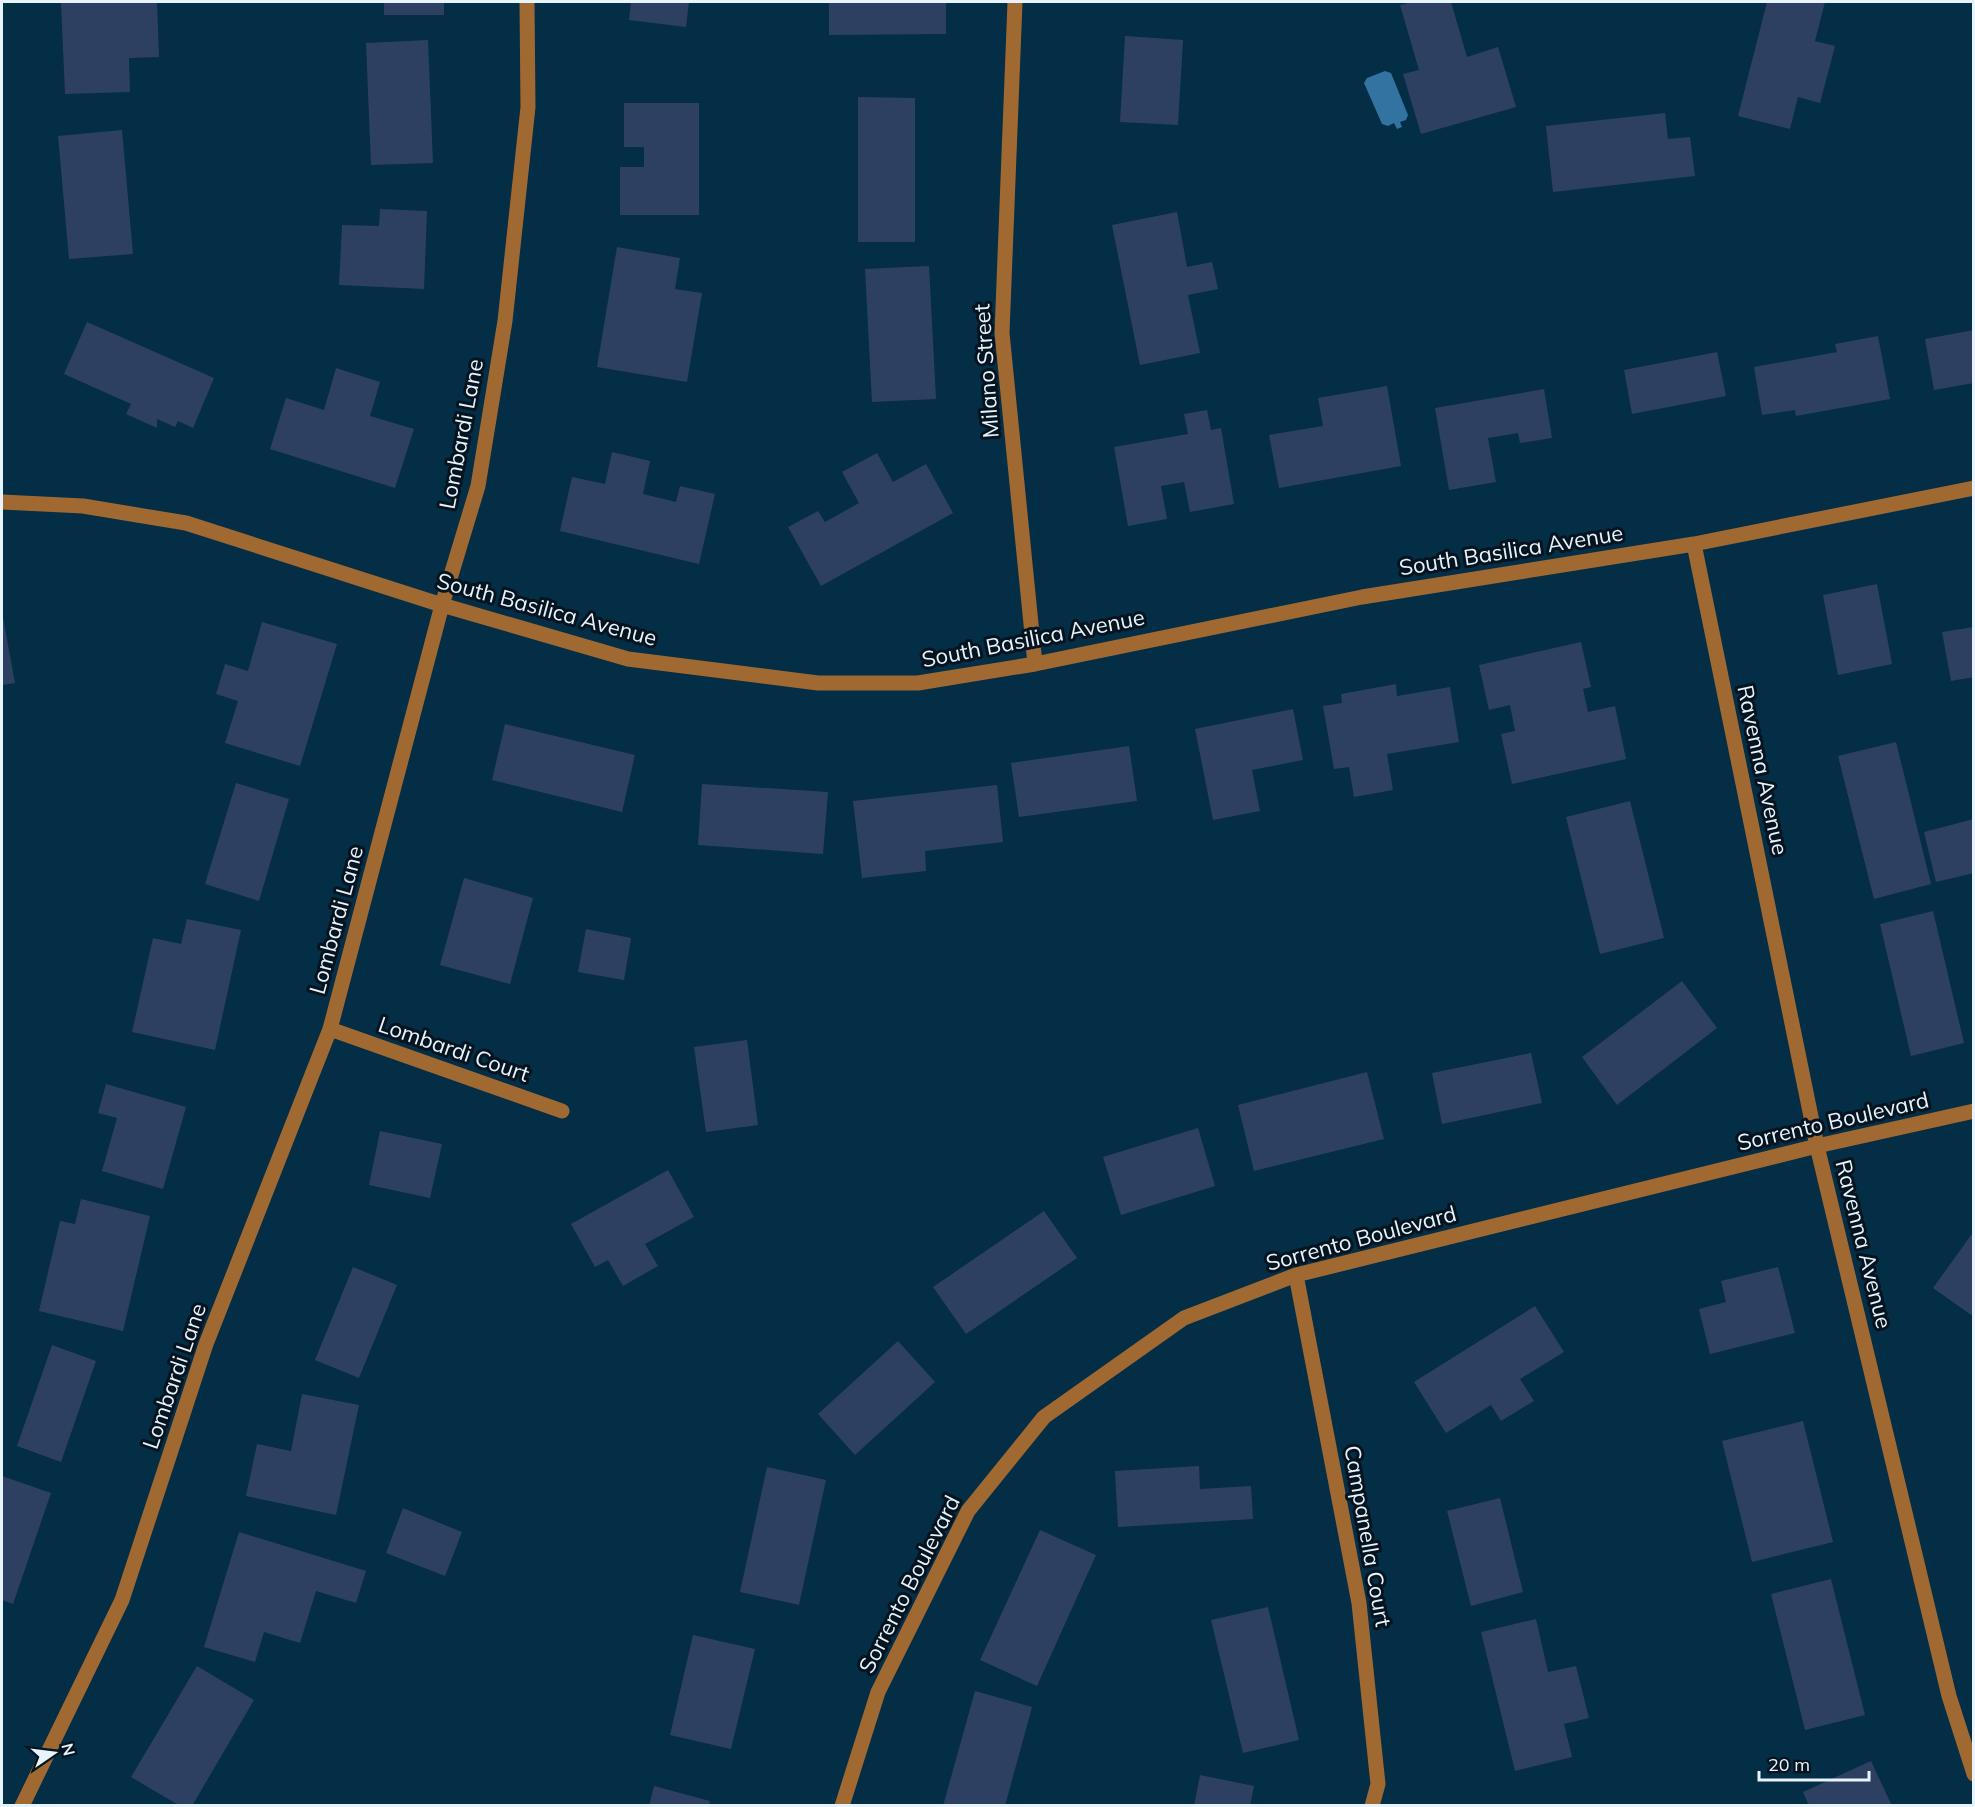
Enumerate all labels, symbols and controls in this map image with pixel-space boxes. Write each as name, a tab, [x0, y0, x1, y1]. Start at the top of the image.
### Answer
street label: Milano Street	[967, 303, 1005, 439]
street label: Lombardi Lane	[433, 357, 489, 511]
street label: South Basilica Avenue	[1397, 518, 1625, 582]
street label: South Basilica Avenue	[434, 566, 660, 652]
street label: South Basilica Avenue	[919, 603, 1147, 673]
street label: Ravenna Avenue	[1731, 682, 1795, 858]
street label: Lombardi Lane	[303, 843, 369, 997]
street label: Lombardi Court	[375, 1010, 534, 1088]
street label: Sorrento Boulevard	[1734, 1085, 1932, 1157]
street label: Ravenna Avenue	[1829, 1157, 1899, 1331]
street label: Sorrento Boulevard	[1263, 1199, 1459, 1277]
street label: Lombardi Lane	[136, 1299, 212, 1453]
street label: Campanella Court	[1338, 1443, 1398, 1629]
street label: Sorrento Boulevard	[852, 1490, 966, 1678]
north arrow	[24, 1723, 84, 1783]
text: N	[57, 1741, 80, 1758]
scale bar	[1759, 1744, 1868, 1782]
text: 20 m	[1768, 1753, 1810, 1776]

